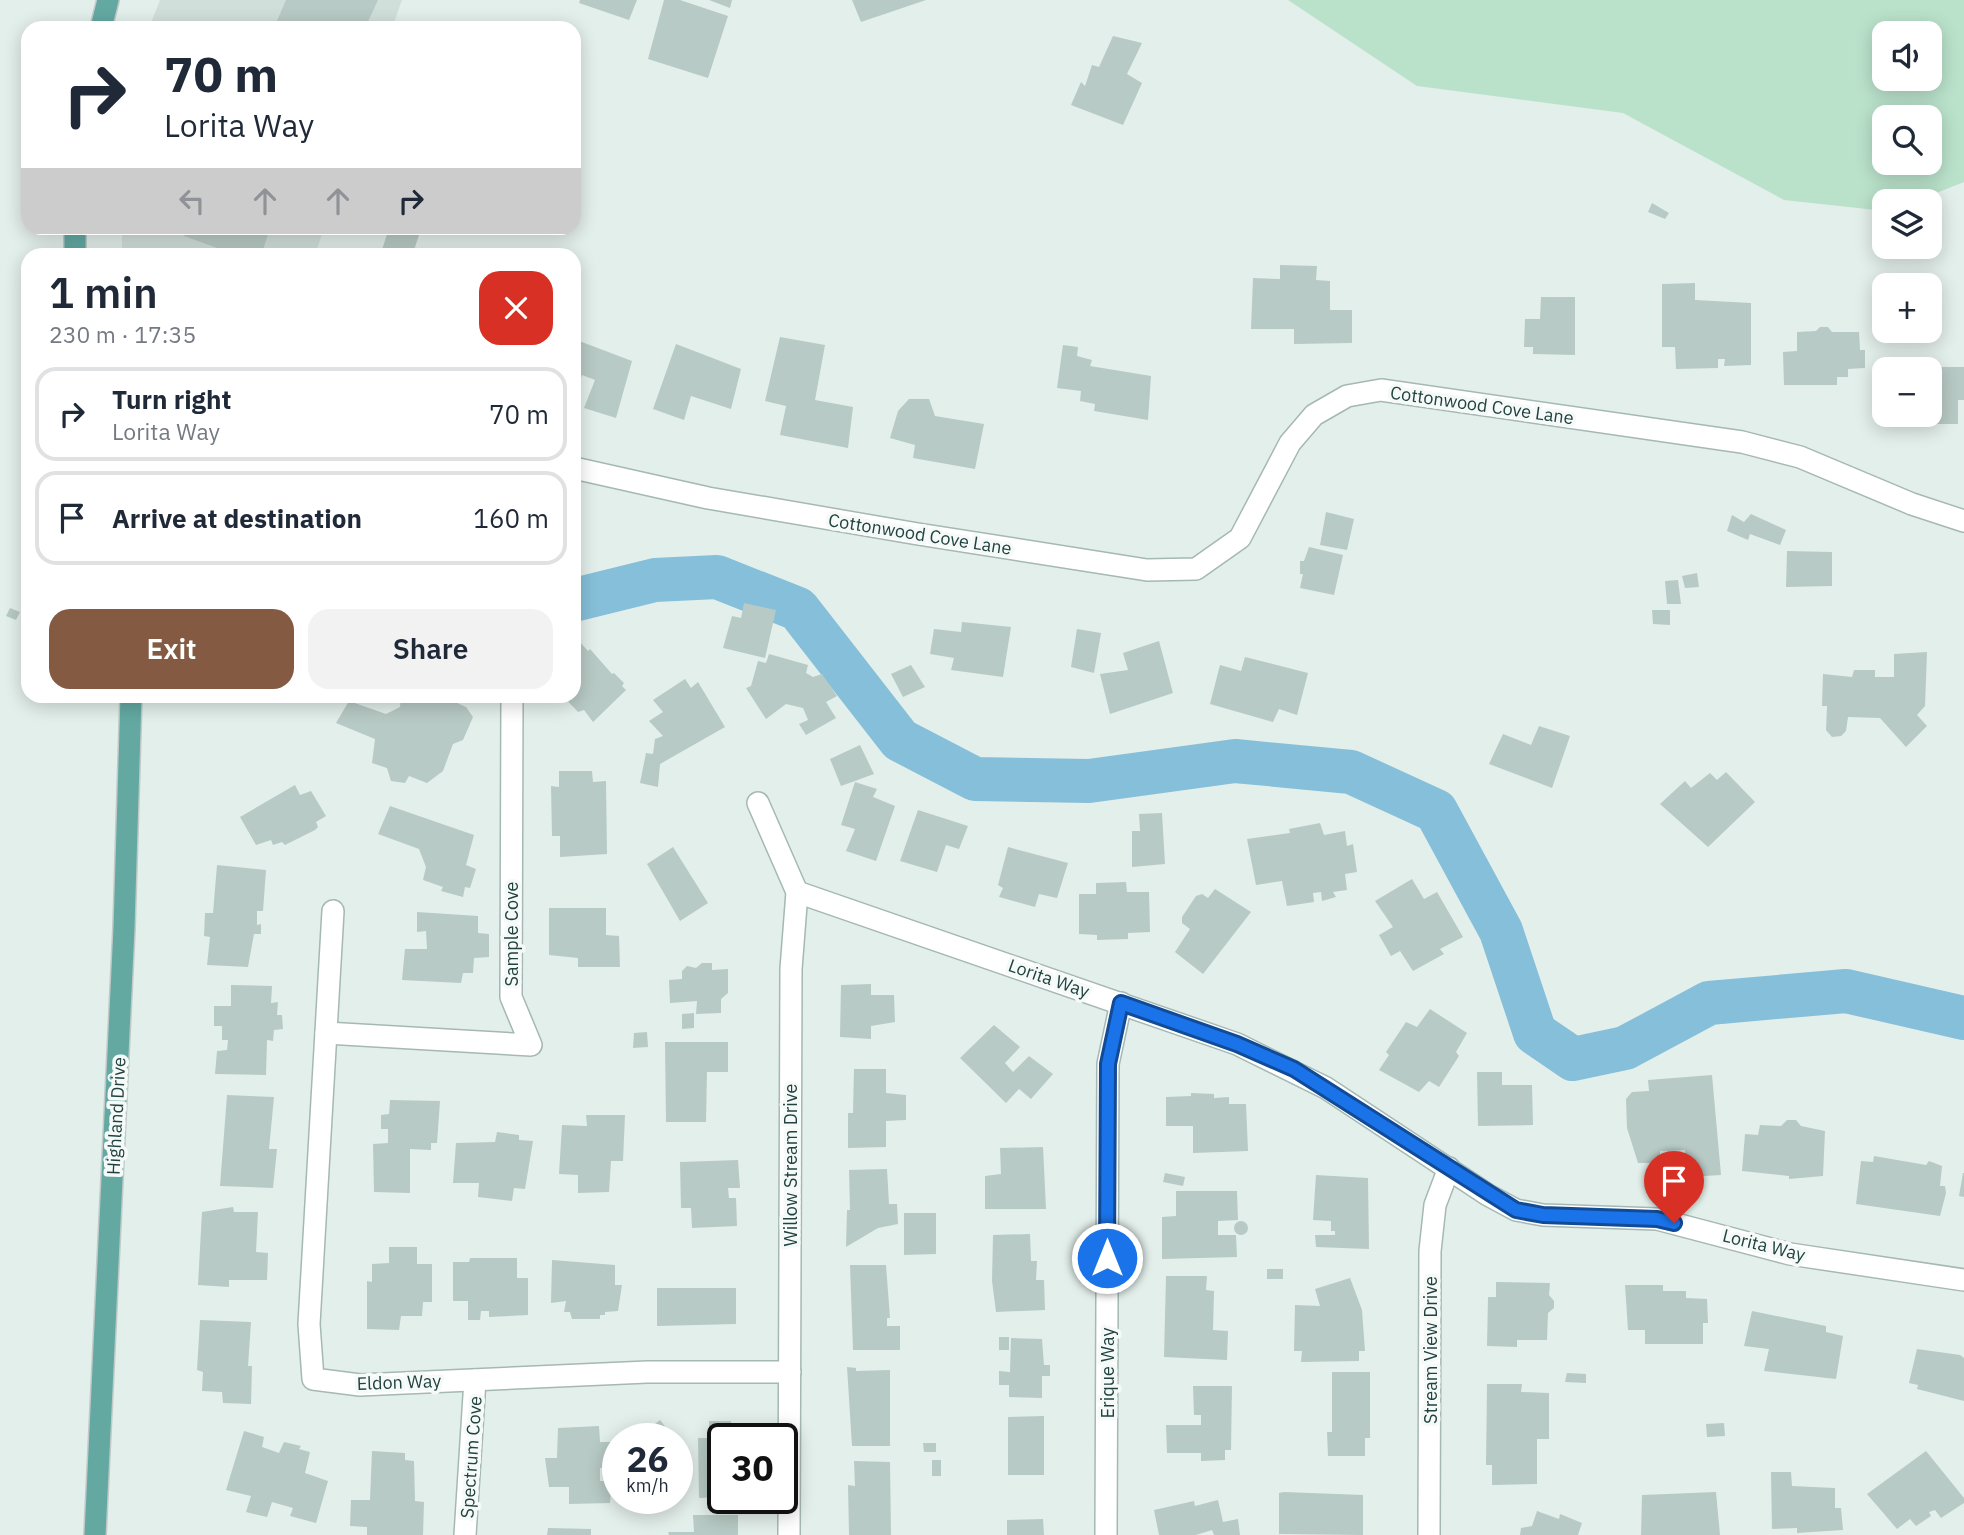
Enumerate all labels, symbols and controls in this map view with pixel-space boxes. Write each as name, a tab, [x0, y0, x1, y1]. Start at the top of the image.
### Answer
map controls	[1872, 21, 1942, 427]
button: sound	[1872, 21, 1942, 91]
text: 70 m	[164, 42, 278, 105]
icon: right	[49, 49, 140, 140]
text: Lorita Way	[164, 104, 314, 146]
button: search	[1872, 105, 1942, 175]
icon: left	[173, 182, 211, 220]
icon: ahead	[246, 182, 284, 220]
icon: ahead	[319, 182, 357, 220]
icon: right	[392, 182, 430, 220]
button: layers	[1872, 189, 1942, 259]
text: 1 min	[49, 265, 158, 320]
button: close	[479, 271, 553, 345]
button: +	[1872, 273, 1942, 343]
text: 230 m · 17:35	[49, 319, 196, 349]
button: −	[1872, 357, 1942, 427]
street label: Cottonwood Cove Lane	[1389, 381, 1575, 429]
text: Turn right	[112, 382, 231, 416]
icon: right	[53, 395, 91, 433]
text: 70 m	[489, 397, 549, 431]
text: Lorita Way	[112, 416, 220, 446]
icon: arrive	[53, 499, 91, 537]
text: Arrive at destination	[112, 501, 362, 535]
text: 160 m	[473, 501, 549, 535]
street label: Cottonwood Cove Lane	[827, 508, 1013, 560]
button: Exit	[49, 609, 294, 689]
button: Share	[308, 609, 553, 689]
street label: Sample Cove	[500, 881, 523, 986]
street label: Lorita Way	[1005, 953, 1093, 1003]
street label: Highland Drive	[101, 1056, 131, 1176]
street label: Willow Stream Drive	[779, 1083, 802, 1246]
pin	[1644, 1151, 1704, 1223]
icon: arrive	[1655, 1162, 1693, 1200]
position arrow	[1070, 1221, 1144, 1295]
street label: Lorita Way	[1720, 1224, 1808, 1266]
street label: Stream View Drive	[1419, 1276, 1442, 1424]
street label: Erique Way	[1096, 1328, 1119, 1418]
street label: Eldon Way	[356, 1369, 442, 1395]
street label: Spectrum Cove	[455, 1395, 487, 1519]
speed limit sign: 30	[707, 1423, 798, 1514]
text: 26	[626, 1436, 669, 1482]
text: km/h	[626, 1474, 669, 1497]

